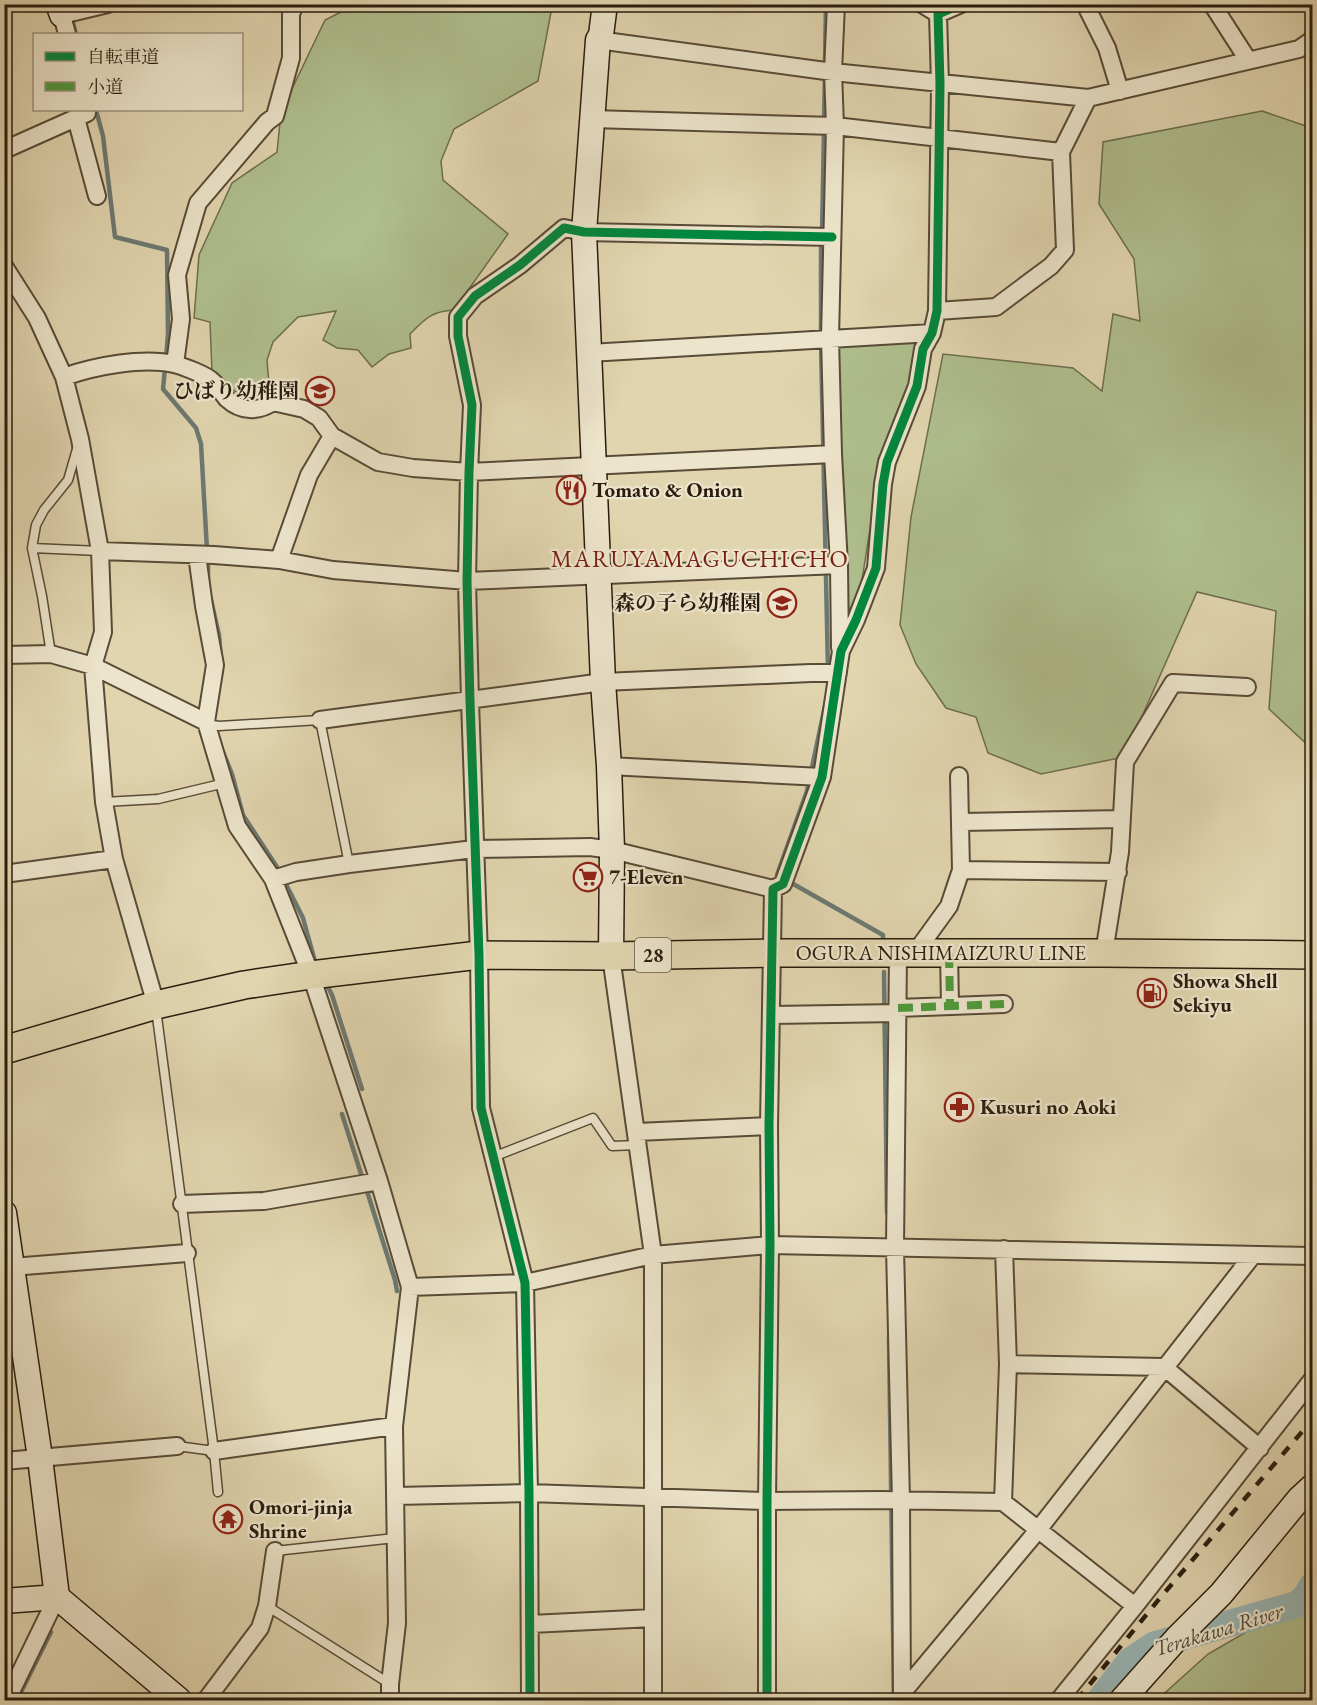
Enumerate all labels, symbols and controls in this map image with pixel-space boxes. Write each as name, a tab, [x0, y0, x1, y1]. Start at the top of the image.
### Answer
legend	[33, 33, 243, 111]
text: 自転車道	[87, 45, 159, 68]
text: 小道	[87, 75, 123, 98]
school or university icon: ひばり幼稚園	[304, 375, 336, 407]
place label: ひばり幼稚園	[173, 377, 299, 404]
restaurant icon: Tomato & Onion	[555, 474, 587, 506]
place label: Tomato & Onion	[592, 476, 743, 503]
district label: MARUYAMAGUCHICHO	[551, 543, 849, 574]
school or university icon: 森の子ら幼稚園	[766, 587, 798, 619]
place label: 森の子ら幼稚園	[614, 589, 761, 616]
supermarket icon: 7-Eleven	[572, 861, 604, 893]
place label: 7-Eleven	[609, 863, 684, 890]
road number: 28	[635, 938, 671, 972]
street label: OGURA NISHIMAIZURU LINE	[796, 939, 1086, 966]
place label: Showa Shell Sekiyu	[1173, 967, 1278, 1018]
fuel station icon: Showa Shell Sekiyu	[1136, 977, 1168, 1009]
pharmacy icon: Kusuri no Aoki	[943, 1091, 975, 1123]
place label: Kusuri no Aoki	[980, 1093, 1116, 1120]
place label: Omori-jinja Shrine	[249, 1493, 353, 1544]
temple icon: Omori-jinja Shrine	[212, 1503, 244, 1535]
water label: Terakawa River	[1150, 1596, 1288, 1663]

